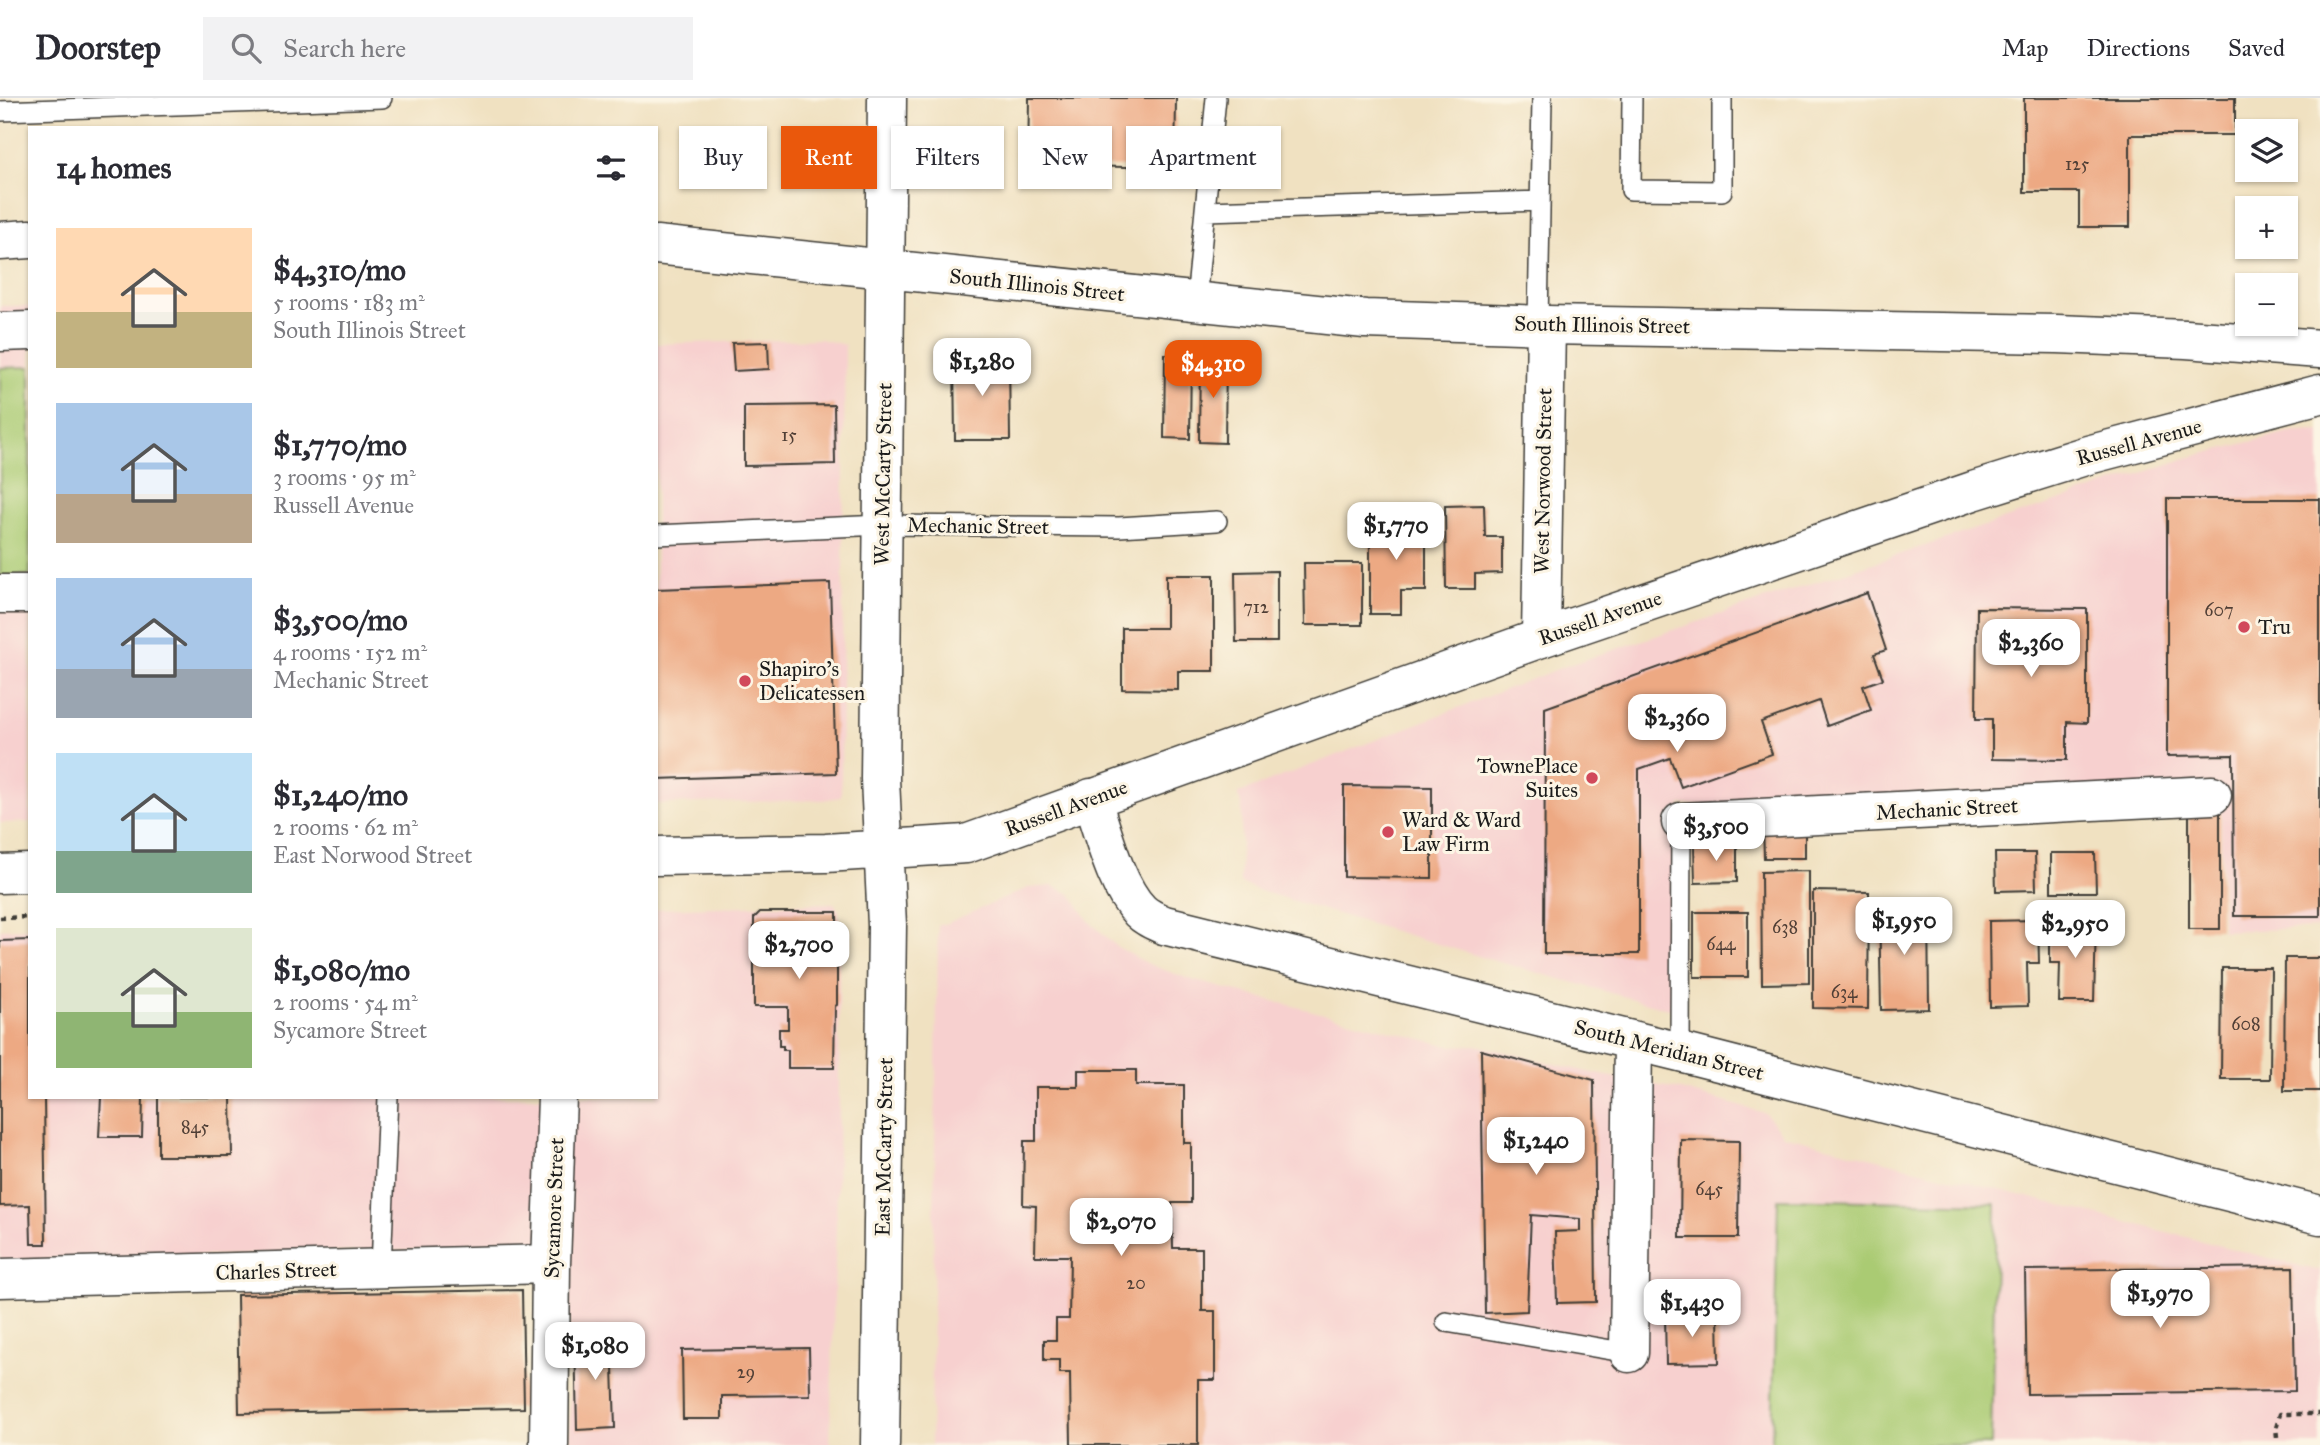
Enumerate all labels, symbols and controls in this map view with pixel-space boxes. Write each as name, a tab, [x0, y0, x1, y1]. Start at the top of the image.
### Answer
search box	[203, 17, 693, 80]
text: Doorstep	[35, 28, 161, 68]
icon: search	[227, 29, 265, 67]
text: Search here	[283, 32, 406, 64]
text: Map	[2002, 33, 2049, 63]
text: Directions	[2087, 33, 2190, 63]
text: Saved	[2228, 33, 2285, 63]
map controls	[2235, 119, 2298, 336]
button: layers	[2235, 119, 2298, 182]
chip: Buy	[679, 126, 767, 189]
chip: Rent	[781, 126, 877, 189]
chip: Filters	[891, 126, 1004, 189]
chip: New	[1018, 126, 1112, 189]
chip: Apartment	[1126, 126, 1281, 189]
icon: filters	[592, 149, 630, 187]
text: 14 homes	[56, 150, 171, 186]
house number: 125	[2065, 153, 2090, 175]
button: +	[2235, 196, 2298, 259]
text: $4,310/mo	[273, 252, 406, 288]
icon: home	[112, 256, 196, 340]
street label: South Illinois Street	[948, 263, 1126, 307]
button: −	[2235, 273, 2298, 336]
text: 5 rooms · 183 m²	[273, 288, 425, 316]
street label: South Illinois Street	[1514, 310, 1691, 340]
text: South Illinois Street	[273, 316, 466, 344]
pin: $1,280	[925, 338, 1039, 398]
pin: $4,310	[1156, 341, 1270, 400]
text: $1,280	[949, 347, 1015, 375]
text: $4,310	[1181, 349, 1245, 377]
street label: West McCarty Street	[868, 382, 898, 566]
street label: West Norwood Street	[1528, 387, 1558, 574]
street label: Russell Avenue	[2073, 413, 2205, 471]
house number: 15	[781, 424, 797, 446]
text: $1,770/mo	[273, 427, 407, 463]
icon: home	[112, 431, 196, 515]
text: 3 rooms · 95 m²	[273, 463, 416, 491]
text: Russell Avenue	[273, 491, 414, 519]
pin: $1,770	[1339, 503, 1453, 562]
text: $1,770	[1363, 511, 1429, 539]
street label: Mechanic Street	[907, 512, 1050, 540]
street label: Russell Avenue	[1535, 585, 1665, 651]
house number: 712	[1243, 596, 1269, 618]
house number: 607	[2204, 599, 2234, 621]
text: $3,500/mo	[273, 602, 408, 638]
icon: home	[112, 606, 196, 690]
place label: Tru	[2258, 614, 2291, 640]
marker: Tru	[2236, 619, 2252, 635]
pin: $2,360	[1974, 620, 2088, 679]
text: $2,360	[1998, 628, 2064, 656]
text: 4 rooms · 152 m²	[273, 638, 427, 666]
place label: Shapiro's Delicatessen	[759, 656, 865, 706]
text: Mechanic Street	[273, 666, 429, 694]
marker: Shapiro's Delicatessen	[737, 673, 753, 689]
pin: $2,360	[1620, 694, 1734, 754]
text: $2,360	[1644, 703, 1710, 731]
place label: TownePlace Suites	[1477, 753, 1578, 803]
marker: TownePlace Suites	[1584, 770, 1600, 786]
street label: Russell Avenue	[1001, 774, 1131, 842]
text: $1,240/mo	[273, 777, 408, 813]
icon: home	[112, 781, 196, 865]
street label: Mechanic Street	[1875, 792, 2019, 826]
pin: $3,500	[1659, 804, 1773, 863]
place label: Ward & Ward Law Firm	[1402, 807, 1522, 857]
text: $3,500	[1683, 812, 1749, 840]
text: 2 rooms · 62 m²	[273, 813, 418, 841]
marker: Ward & Ward Law Firm	[1380, 824, 1396, 840]
text: East Norwood Street	[273, 841, 472, 869]
pin: $1,950	[1847, 898, 1961, 957]
pin: $2,950	[2018, 900, 2132, 960]
text: $1,950	[1871, 906, 1937, 934]
text: $2,950	[2041, 909, 2109, 937]
house number: 638	[1772, 916, 1798, 938]
pin: $2,700	[742, 922, 856, 981]
text: $2,700	[764, 930, 834, 958]
house number: 644	[1706, 933, 1737, 955]
text: $1,080/mo	[273, 952, 410, 988]
icon: home	[112, 956, 196, 1040]
house number: 634	[1831, 981, 1858, 1003]
text: 2 rooms · 54 m²	[273, 988, 418, 1016]
house number: 608	[2231, 1013, 2261, 1035]
street label: South Meridian Street	[1571, 1014, 1767, 1086]
text: Sycamore Street	[273, 1016, 427, 1044]
street label: East McCarty Street	[869, 1057, 899, 1237]
house number: 845	[181, 1116, 210, 1138]
pin: $1,240	[1479, 1118, 1593, 1177]
text: $1,240	[1503, 1126, 1569, 1154]
street label: Sycamore Street	[539, 1137, 569, 1279]
house number: 645	[1695, 1178, 1723, 1200]
pin: $2,070	[1064, 1198, 1178, 1258]
text: $2,070	[1086, 1207, 1156, 1235]
street label: Charles Street	[215, 1256, 338, 1286]
pin: $1,970	[2103, 1270, 2217, 1330]
house number: 20	[1126, 1272, 1146, 1294]
text: $1,970	[2127, 1279, 2193, 1307]
pin: $1,430	[1635, 1280, 1749, 1339]
text: $1,430	[1660, 1288, 1724, 1316]
pin: $1,080	[538, 1322, 652, 1382]
text: $1,080	[561, 1331, 629, 1359]
house number: 29	[737, 1361, 755, 1383]

